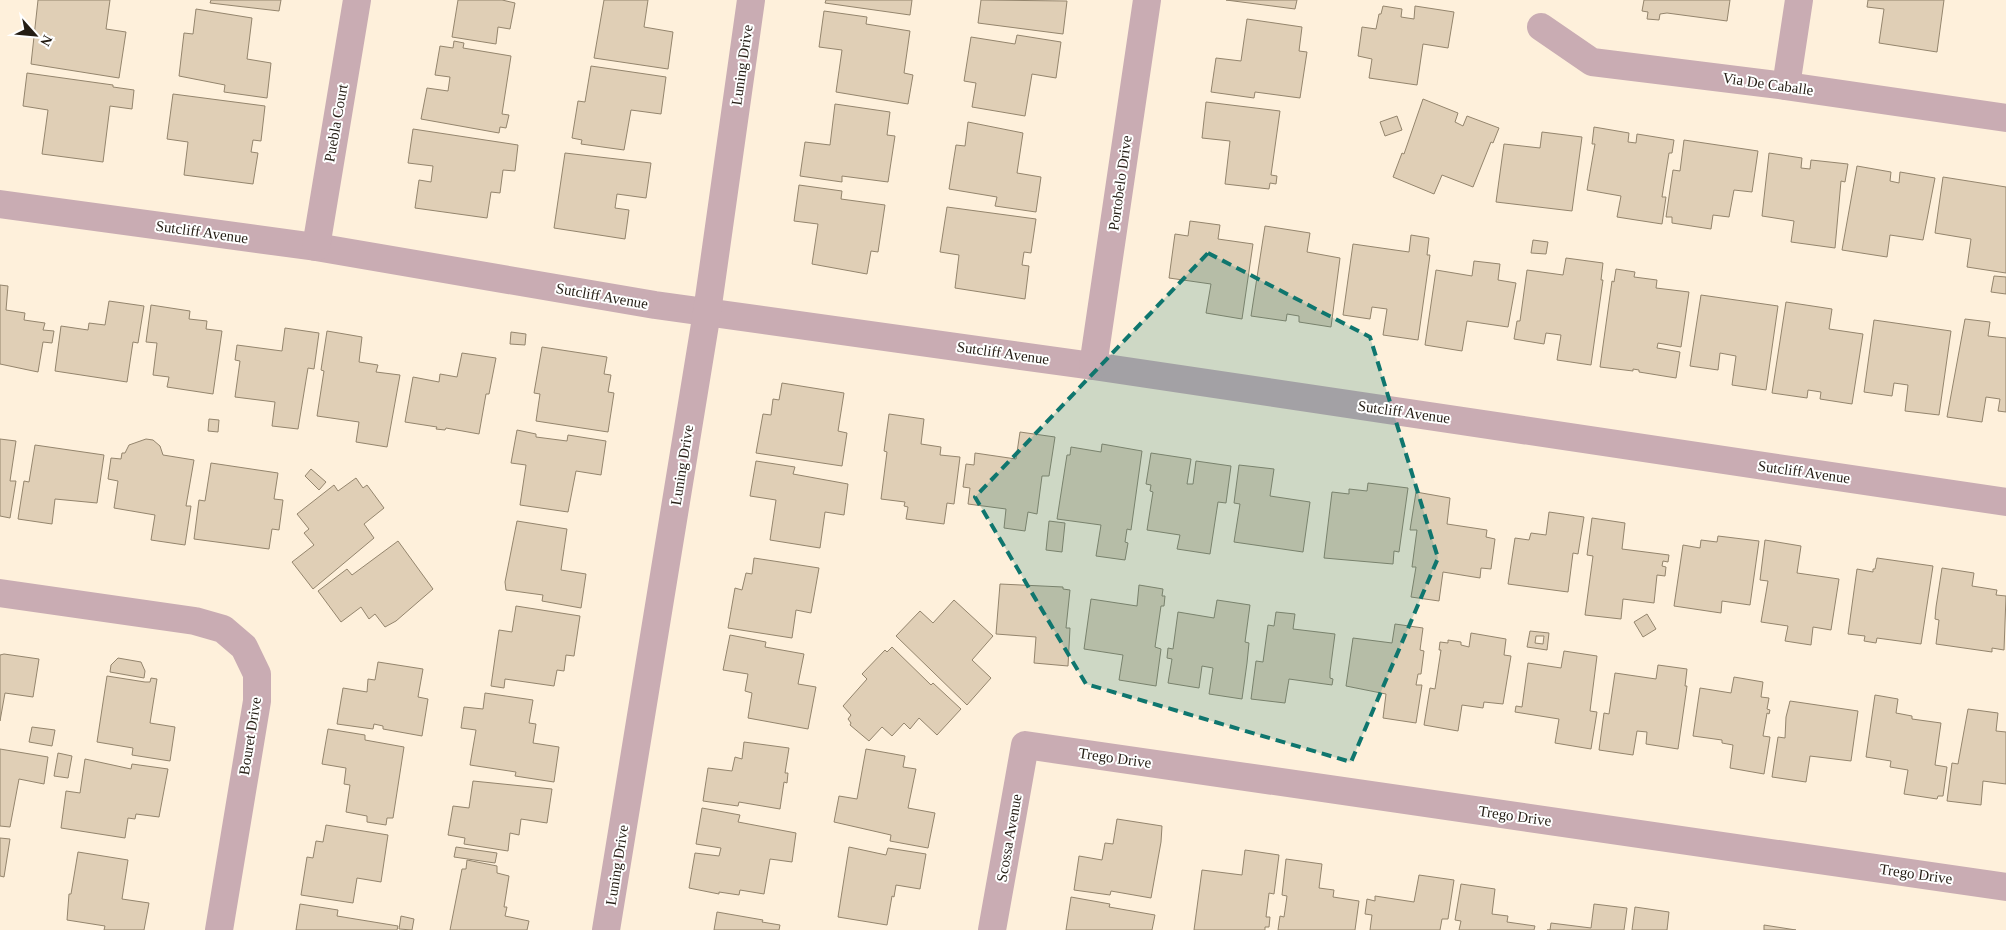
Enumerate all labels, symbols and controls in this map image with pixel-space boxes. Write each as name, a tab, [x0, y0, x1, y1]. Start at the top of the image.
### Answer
north arrow	[10, 10, 60, 60]
street label: Luning Drive	[728, 23, 756, 106]
text: N	[37, 33, 55, 49]
street label: Via De Caballe	[1722, 70, 1815, 98]
street label: Puebla Court	[321, 82, 351, 163]
street label: Portobelo Drive	[1105, 134, 1135, 232]
street label: Sutcliff Avenue	[155, 218, 250, 246]
street label: Sutcliff Avenue	[555, 280, 650, 312]
street label: Sutcliff Avenue	[956, 339, 1051, 367]
street label: Sutcliff Avenue	[1357, 398, 1452, 426]
street label: Luning Drive	[668, 423, 696, 506]
street label: Sutcliff Avenue	[1757, 458, 1852, 486]
street label: Bouret Drive	[236, 696, 264, 776]
street label: Trego Drive	[1078, 745, 1153, 771]
street label: Scossa Avenue	[993, 792, 1025, 883]
street label: Trego Drive	[1478, 803, 1553, 829]
street label: Luning Drive	[603, 823, 631, 906]
street label: Trego Drive	[1879, 861, 1954, 887]

